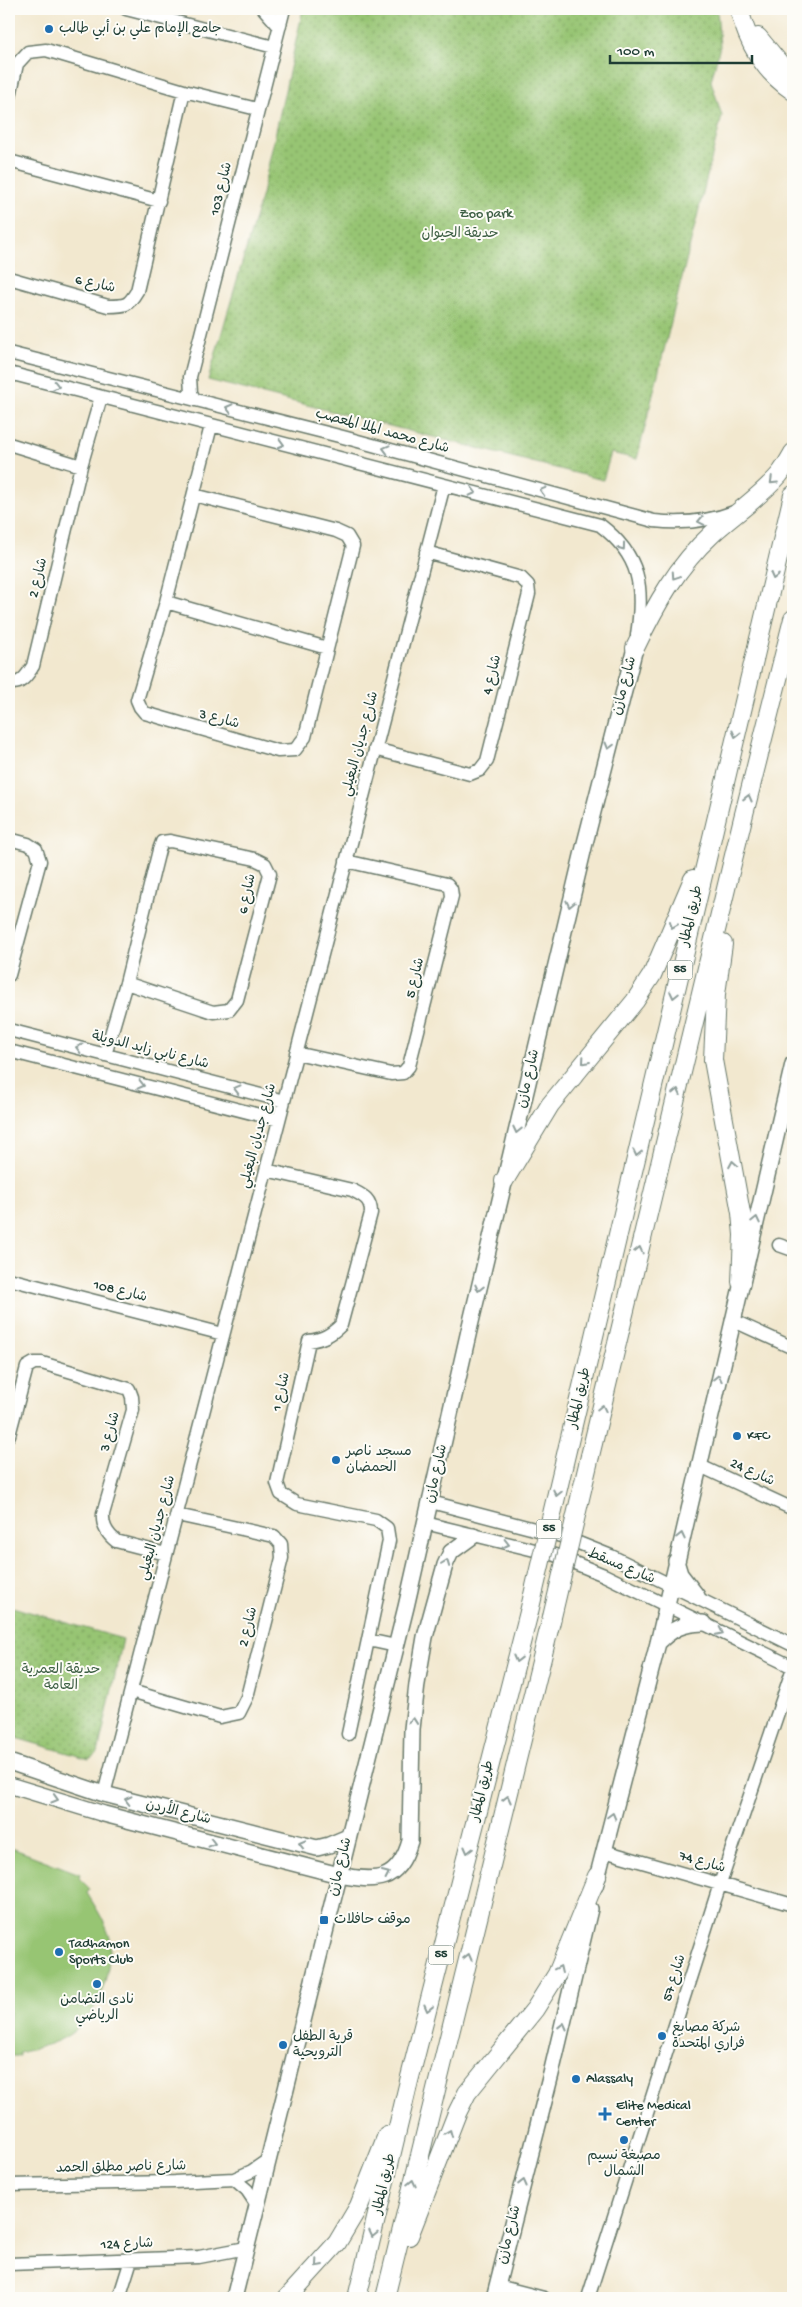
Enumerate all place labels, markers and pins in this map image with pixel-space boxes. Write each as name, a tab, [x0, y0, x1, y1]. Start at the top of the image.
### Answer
place label: جامع الإمام علي بن أبي طالب	[59, 19, 222, 40]
marker: جامع الإمام علي بن أبي طالب	[43, 23, 55, 35]
place label: KFC	[747, 1428, 771, 1445]
marker: KFC	[731, 1430, 743, 1442]
place label: مسجد ناصر الحمضان	[345, 1444, 412, 1477]
marker: مسجد ناصر الحمضان	[330, 1454, 342, 1466]
place label: موقف حافلات	[334, 1912, 411, 1929]
marker: موقف حافلات	[318, 1914, 330, 1926]
place label: Tadhamon Sports Club	[68, 1936, 134, 1969]
marker: Tadhamon Sports Club	[53, 1946, 65, 1958]
marker: نادي التضامن الرياضي	[91, 1978, 103, 1990]
place label: نادي التضامن الرياضي	[60, 1992, 134, 2027]
place label: شركة مصابغ فراري المتحدة	[672, 2020, 745, 2053]
place label: قرية الطفل الترويحية	[293, 2029, 353, 2062]
marker: شركة مصابغ فراري المتحدة	[656, 2030, 668, 2042]
marker: قرية الطفل الترويحية	[277, 2039, 289, 2051]
place label: Alassaly	[586, 2071, 633, 2088]
marker: Alassaly	[570, 2073, 582, 2085]
place label: Elite Medical Center	[616, 2098, 691, 2131]
marker: Elite Medical Center	[598, 2107, 612, 2121]
marker: مصبغة نسيم الشمال	[618, 2134, 630, 2146]
place label: مصبغة نسيم الشمال	[587, 2148, 661, 2181]

